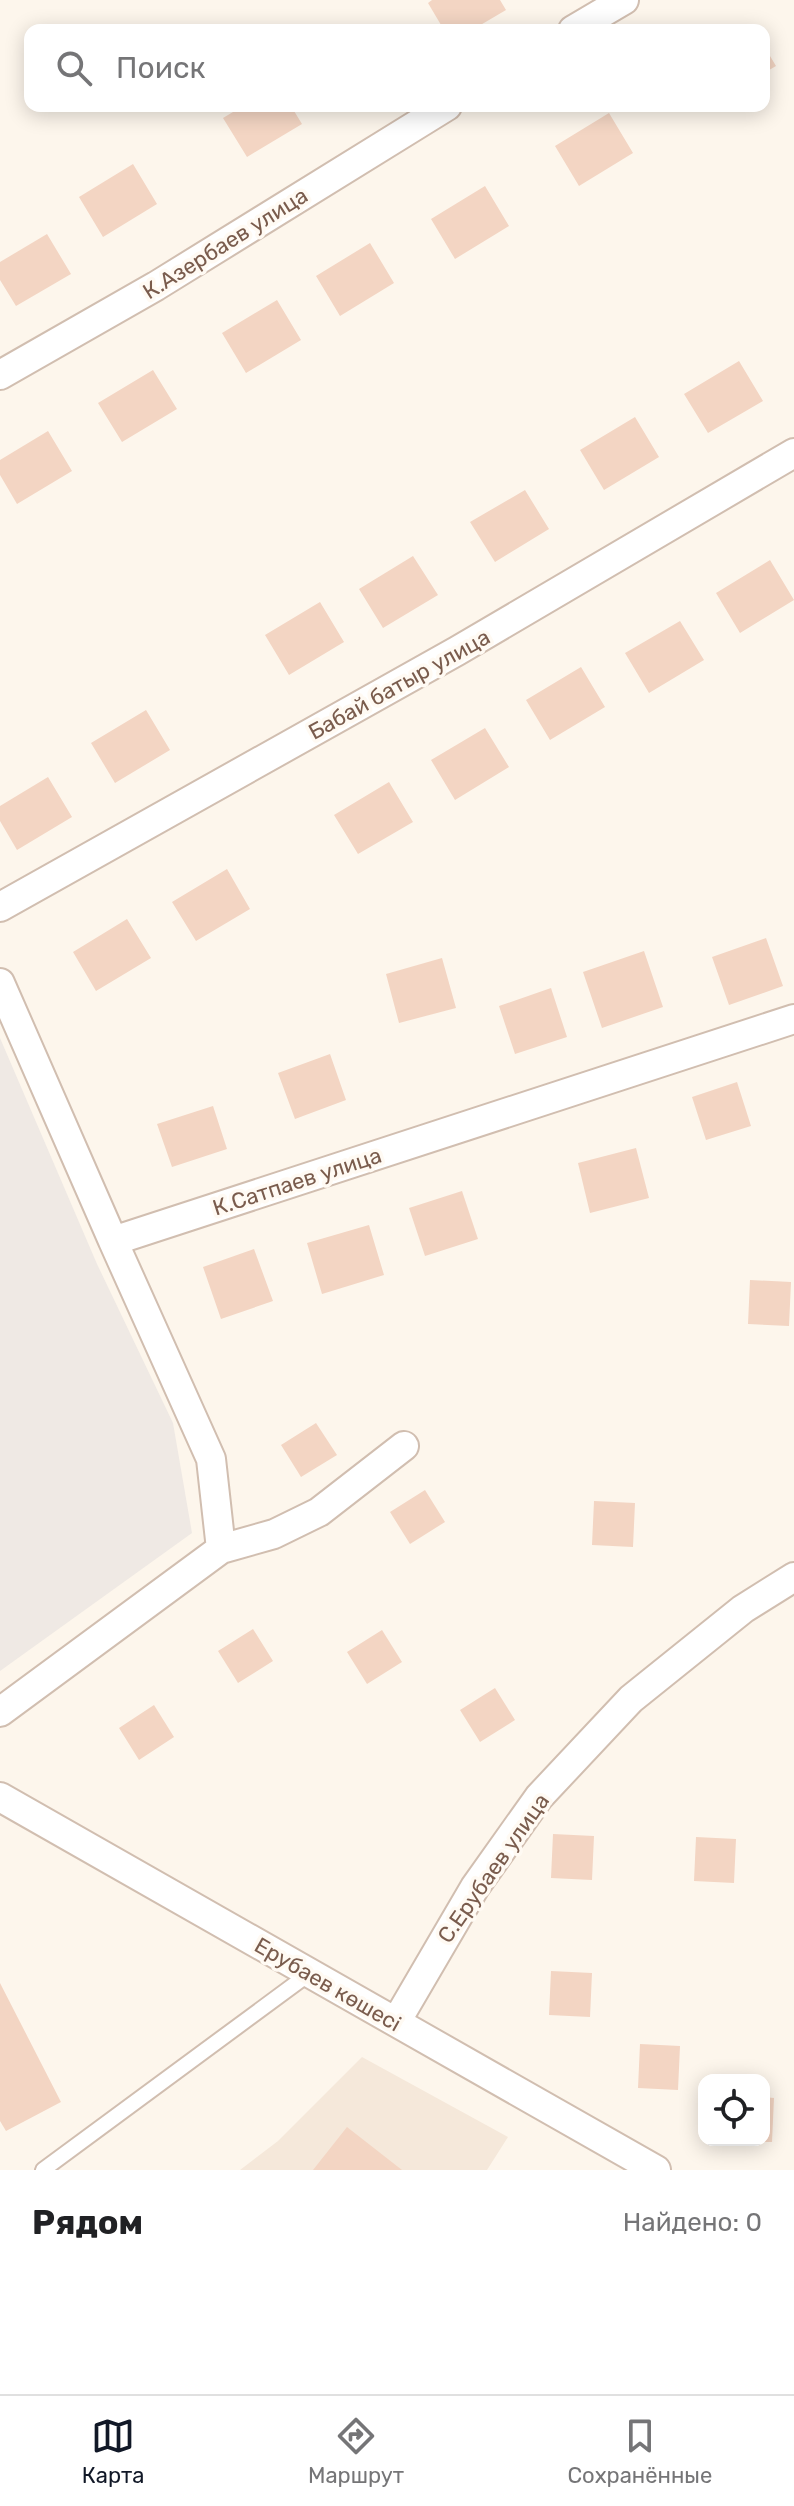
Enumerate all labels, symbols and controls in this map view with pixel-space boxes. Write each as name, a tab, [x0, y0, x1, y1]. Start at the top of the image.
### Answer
search box	[24, 24, 770, 112]
icon: search	[52, 46, 96, 90]
text: Поиск	[116, 50, 206, 86]
street label: К.Азербаев улица	[138, 182, 313, 305]
street label: Бабай батыр улица	[304, 623, 495, 746]
street label: К.Сатпаев улица	[209, 1141, 385, 1221]
street label: С.Ерубаев улица	[432, 1788, 555, 1948]
street label: Ерубаев көшесі	[250, 1932, 406, 2037]
map controls	[698, 2074, 770, 2146]
button: locate	[698, 2074, 770, 2146]
text: Рядом	[32, 2202, 143, 2243]
text: Найдено: 0	[623, 2207, 762, 2238]
tab: Карта	[82, 2414, 144, 2489]
tab: Маршрут	[308, 2414, 404, 2489]
tab: Сохранённые	[567, 2414, 712, 2489]

